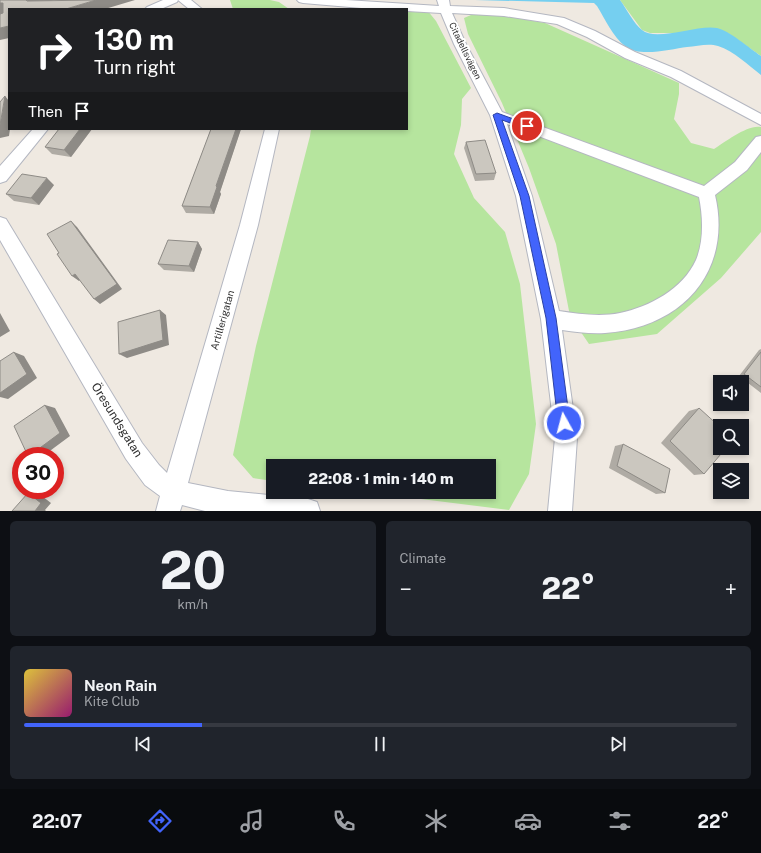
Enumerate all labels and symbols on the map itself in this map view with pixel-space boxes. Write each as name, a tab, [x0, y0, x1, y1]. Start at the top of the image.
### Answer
street label: Citadellsvägen	[447, 20, 484, 81]
pin	[510, 109, 544, 143]
street label: Artillerigatan	[208, 289, 236, 351]
street label: Öresundsgatan	[88, 380, 146, 460]
position arrow	[543, 402, 585, 444]
speed limit sign: 30	[12, 447, 64, 499]

